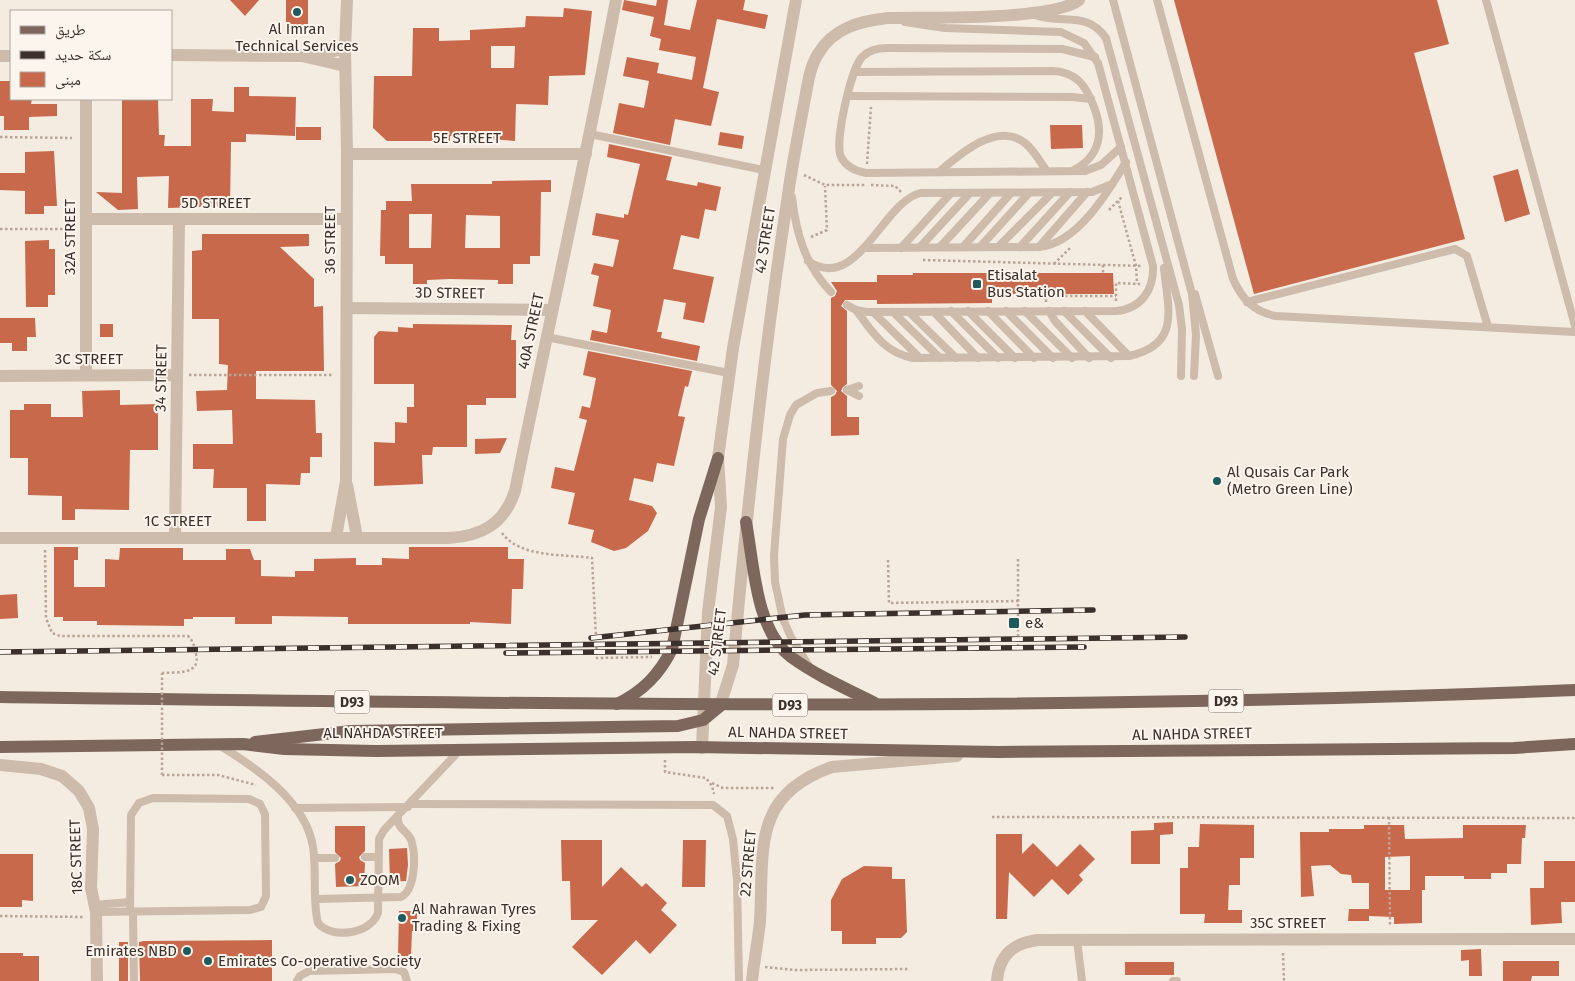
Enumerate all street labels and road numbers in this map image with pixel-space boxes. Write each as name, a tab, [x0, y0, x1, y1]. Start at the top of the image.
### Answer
street label: 5E STREET	[433, 129, 501, 147]
street label: 5D STREET	[181, 194, 251, 212]
street label: 32A STREET	[61, 199, 79, 275]
street label: 42 STREET	[751, 205, 779, 275]
street label: 36 STREET	[321, 206, 339, 274]
street label: 3D STREET	[415, 283, 485, 303]
street label: 40A STREET	[514, 291, 548, 371]
street label: 34 STREET	[151, 344, 171, 412]
street label: 3C STREET	[55, 350, 123, 368]
street label: 1C STREET	[144, 512, 212, 530]
street label: 42 STREET	[704, 607, 730, 677]
road number: D93	[1208, 689, 1244, 712]
road number: D93	[334, 690, 370, 714]
road number: D93	[772, 694, 808, 716]
street label: AL NAHDA STREET	[728, 723, 848, 743]
street label: AL NAHDA STREET	[323, 724, 443, 742]
street label: AL NAHDA STREET	[1132, 724, 1252, 744]
street label: 18C STREET	[66, 819, 86, 895]
street label: 22 STREET	[736, 828, 760, 897]
street label: 35C STREET	[1250, 914, 1326, 932]

